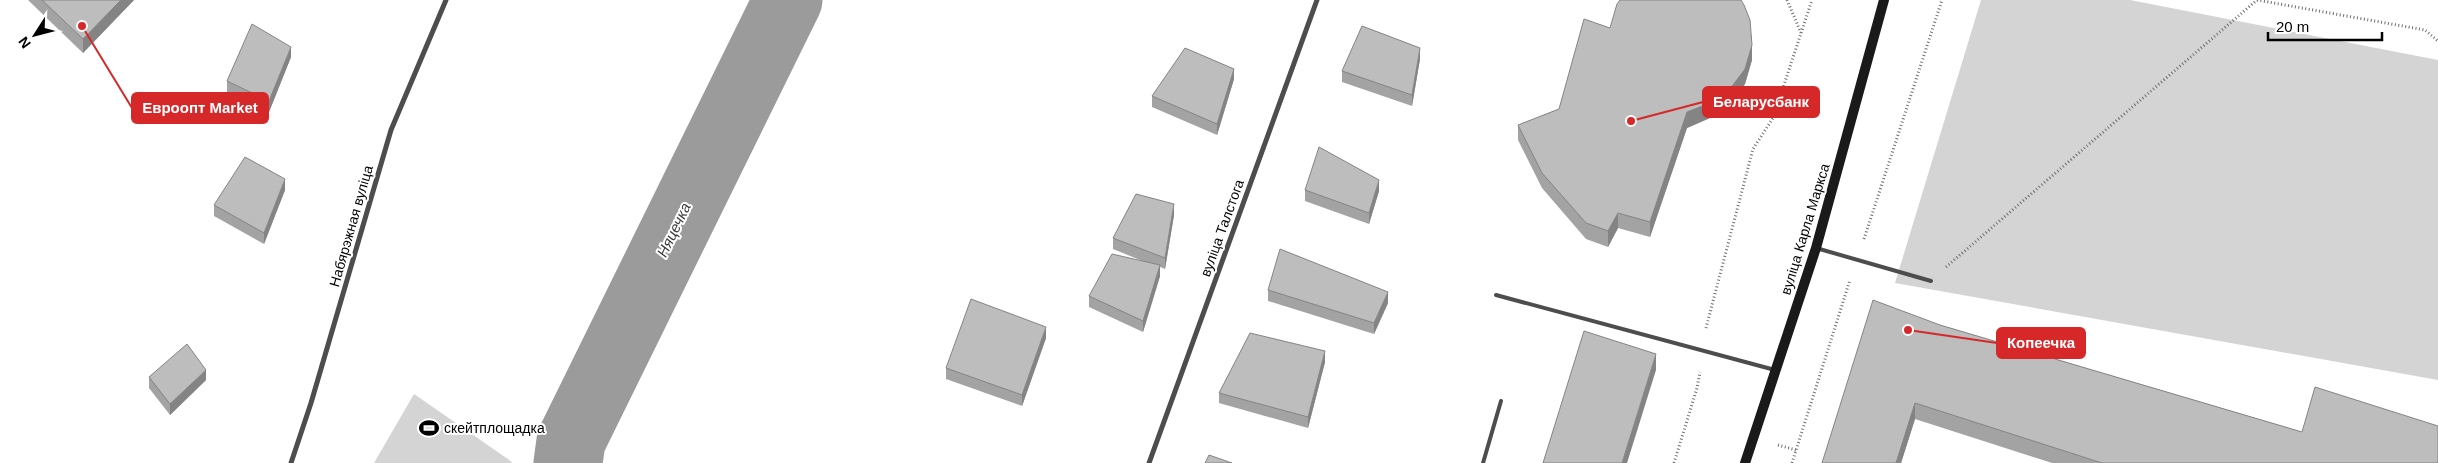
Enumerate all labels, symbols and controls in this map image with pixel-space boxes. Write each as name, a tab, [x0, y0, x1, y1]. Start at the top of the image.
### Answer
north arrow	[10, 10, 60, 60]
scale bar	[2268, 10, 2382, 42]
text: 20 m	[2276, 18, 2309, 35]
text: N	[15, 34, 34, 51]
callout: Беларусбанк	[1703, 87, 1819, 117]
callout: Евроопт Market	[132, 93, 268, 123]
text: Беларусбанк	[1713, 93, 1810, 110]
text: Евроопт Market	[142, 99, 258, 116]
street label: вуліца Карла Маркса	[1777, 161, 1833, 297]
street label: Набярэжная вуліца	[326, 163, 376, 288]
street label: вуліца Талстога	[1197, 177, 1247, 279]
water label: Няцечка	[653, 200, 694, 260]
callout: Копеечка	[1997, 328, 2085, 358]
text: Копеечка	[2007, 334, 2076, 351]
sports icon: скейтплощадка	[418, 417, 440, 439]
place label: скейтплощадка	[444, 420, 545, 436]

